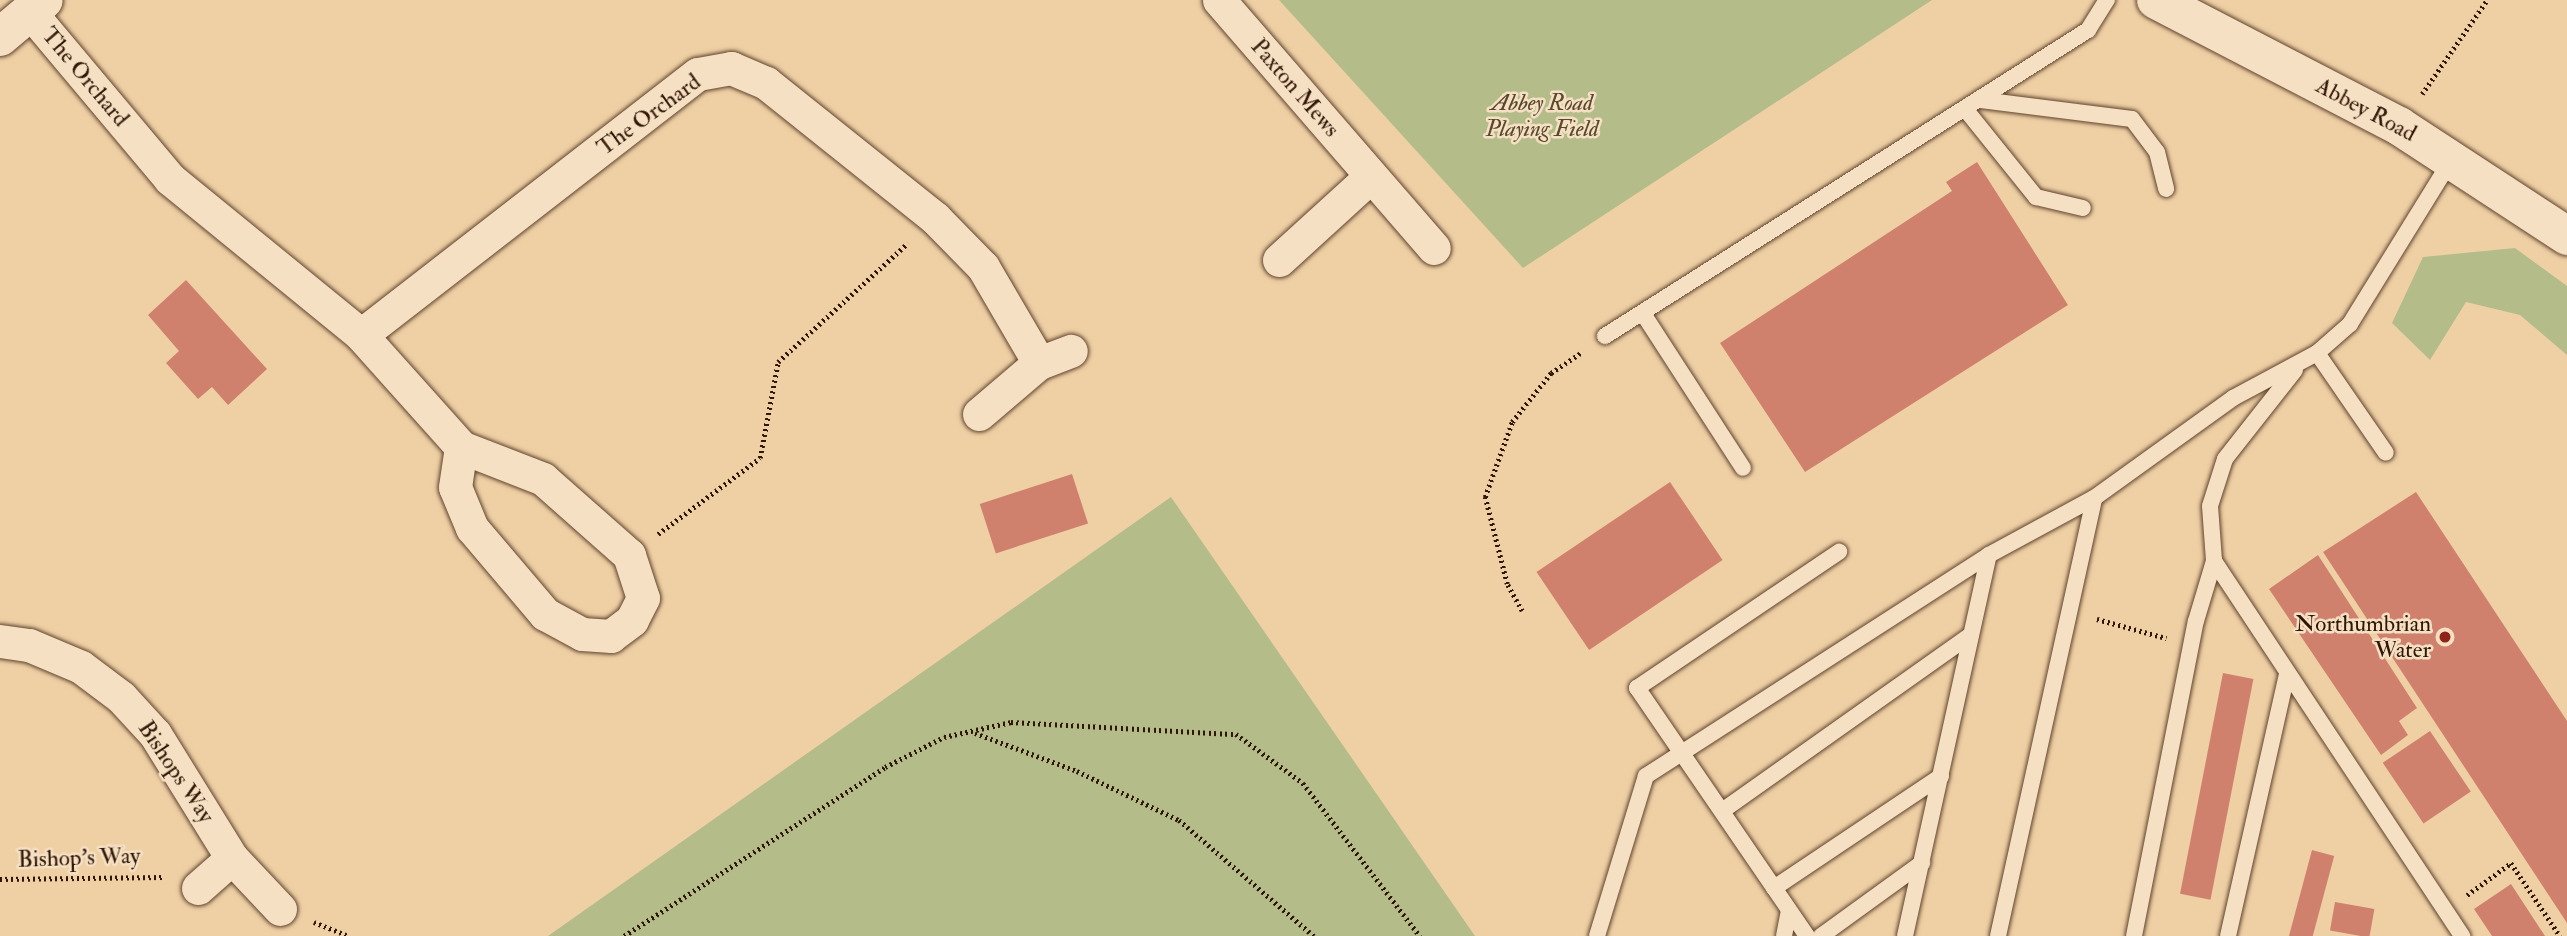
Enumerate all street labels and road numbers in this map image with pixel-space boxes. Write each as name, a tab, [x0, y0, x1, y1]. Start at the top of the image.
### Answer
street label: The Orchard	[35, 22, 135, 132]
street label: Paxton Mews	[1245, 33, 1345, 143]
street label: The Orchard	[592, 68, 706, 162]
street label: Abbey Road	[2311, 72, 2421, 148]
street label: Bishops Way	[132, 716, 220, 828]
street label: Bishop's Way	[17, 842, 141, 874]

